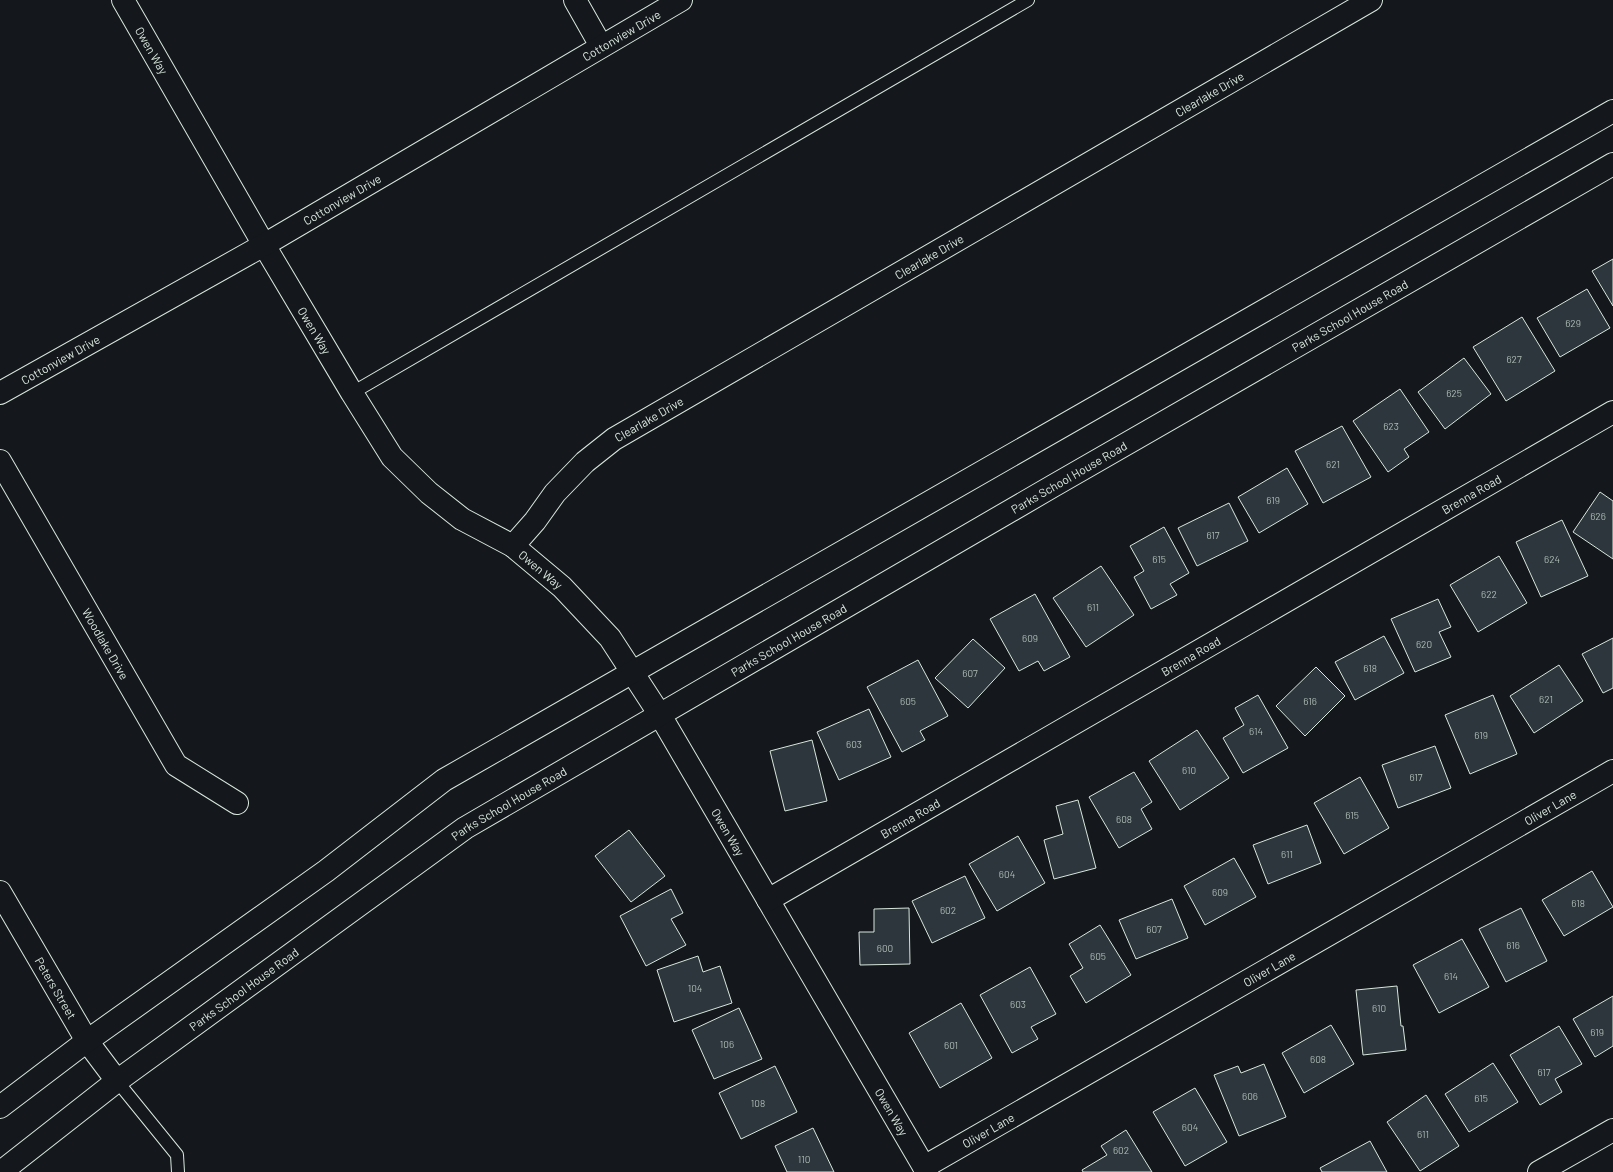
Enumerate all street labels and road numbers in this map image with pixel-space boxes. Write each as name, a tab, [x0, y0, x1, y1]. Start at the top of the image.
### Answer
street label: Cottonview Drive	[580, 7, 663, 63]
street label: Owen Way	[133, 24, 171, 77]
street label: Clearlake Drive	[1172, 68, 1246, 119]
street label: Cottonview Drive	[300, 171, 383, 228]
street label: Clearlake Drive	[892, 231, 966, 282]
street label: Parks School House Road	[1289, 277, 1410, 354]
street label: Owen Way	[295, 304, 334, 357]
street label: Cottonview Drive	[18, 332, 102, 387]
street label: Clearlake Drive	[612, 393, 686, 444]
street label: Parks School House Road	[1008, 438, 1129, 516]
street label: Brenna Road	[1439, 471, 1503, 517]
street label: Owen Way	[516, 547, 566, 592]
street label: Parks School House Road	[728, 601, 849, 679]
street label: Woodlake Drive	[80, 606, 132, 682]
street label: Brenna Road	[1158, 633, 1223, 679]
street label: Parks School House Road	[448, 764, 569, 843]
street label: Oliver Lane	[1521, 787, 1578, 828]
street label: Brenna Road	[878, 795, 942, 841]
street label: Owen Way	[709, 806, 748, 859]
street label: Parks School House Road	[186, 945, 301, 1033]
street label: Oliver Lane	[1241, 948, 1298, 989]
street label: Peters Street	[32, 954, 79, 1021]
street label: Owen Way	[872, 1086, 911, 1139]
street label: Oliver Lane	[960, 1110, 1017, 1151]

